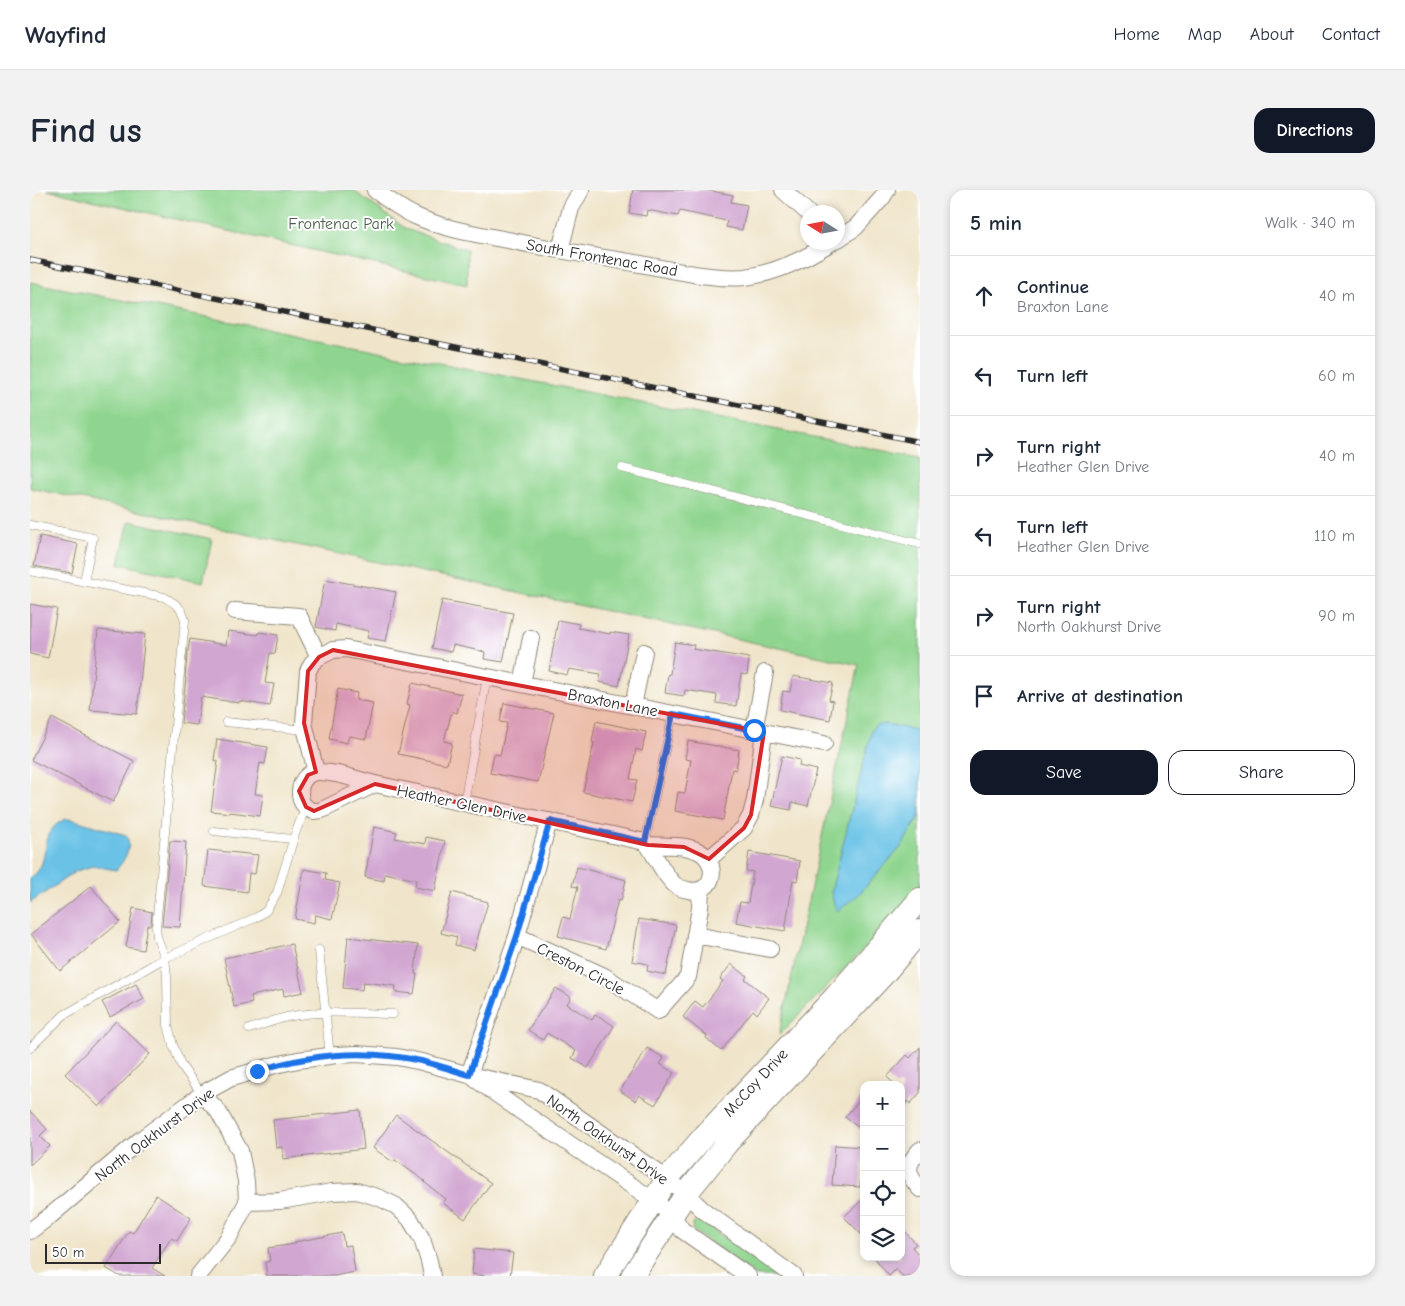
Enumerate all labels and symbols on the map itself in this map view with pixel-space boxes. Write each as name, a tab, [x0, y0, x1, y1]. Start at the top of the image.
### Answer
north arrow	[800, 205, 845, 250]
park label: Frontenac Park	[288, 215, 394, 233]
street label: South Frontenac Road	[525, 236, 679, 280]
street label: Braxton Lane	[566, 685, 659, 721]
route start	[743, 719, 766, 742]
street label: Heather Glen Drive	[395, 781, 528, 827]
street label: Creston Circle	[534, 939, 627, 999]
street label: McCoy Drive	[720, 1045, 792, 1120]
route end	[246, 1060, 269, 1083]
street label: North Oakhurst Drive	[92, 1084, 218, 1185]
street label: North Oakhurst Drive	[543, 1091, 672, 1189]
scale bar	[45, 1241, 161, 1264]

